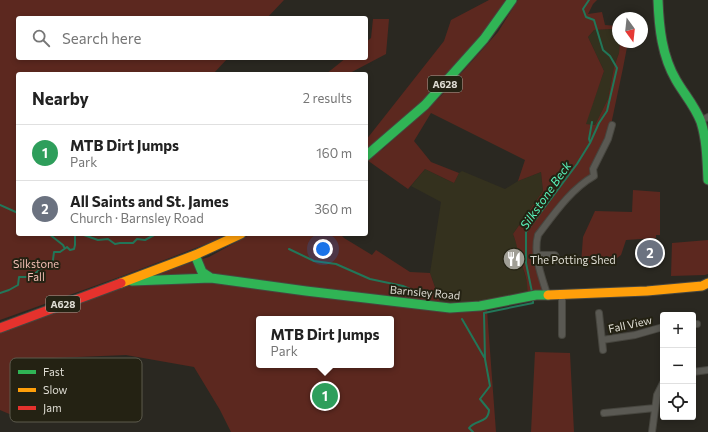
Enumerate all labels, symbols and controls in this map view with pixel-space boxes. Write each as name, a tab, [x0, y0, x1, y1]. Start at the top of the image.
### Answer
north arrow	[612, 12, 648, 48]
search box	[16, 16, 368, 60]
icon: search	[30, 27, 52, 49]
text: Search here	[62, 29, 141, 47]
road number: A628	[428, 76, 462, 92]
text: Nearby	[32, 88, 89, 109]
text: 2 results	[303, 90, 352, 106]
text: MTB Dirt Jumps	[70, 136, 179, 154]
text: 1	[42, 145, 48, 161]
text: 160 m	[316, 145, 352, 161]
text: Park	[70, 154, 97, 170]
water label: Silkstone Beck	[517, 158, 574, 231]
text: All Saints and St. James	[70, 192, 229, 210]
text: 2	[41, 201, 49, 217]
text: 360 m	[314, 201, 352, 217]
text: Church · Barnsley Road	[70, 210, 204, 226]
pin: 2	[637, 238, 663, 268]
your location	[313, 239, 333, 259]
restaurant icon: The Potting Shed	[501, 246, 527, 272]
place label: The Potting Shed	[530, 253, 616, 266]
park label: Silkstone Fall	[13, 257, 59, 283]
street label: Barnsley Road	[389, 282, 461, 302]
road number: A628	[46, 296, 80, 312]
map controls	[660, 312, 696, 420]
button: +	[660, 312, 696, 348]
street label: Fall View	[607, 313, 653, 335]
popup	[256, 316, 394, 368]
text: MTB Dirt Jumps	[270, 325, 380, 343]
text: Park	[270, 343, 298, 359]
button: −	[660, 348, 696, 384]
legend	[10, 358, 142, 422]
text: Fast	[43, 365, 65, 378]
pin: 1	[312, 381, 338, 411]
text: Slow	[43, 383, 68, 396]
button: locate	[660, 384, 696, 420]
text: Jam	[43, 401, 62, 415]

